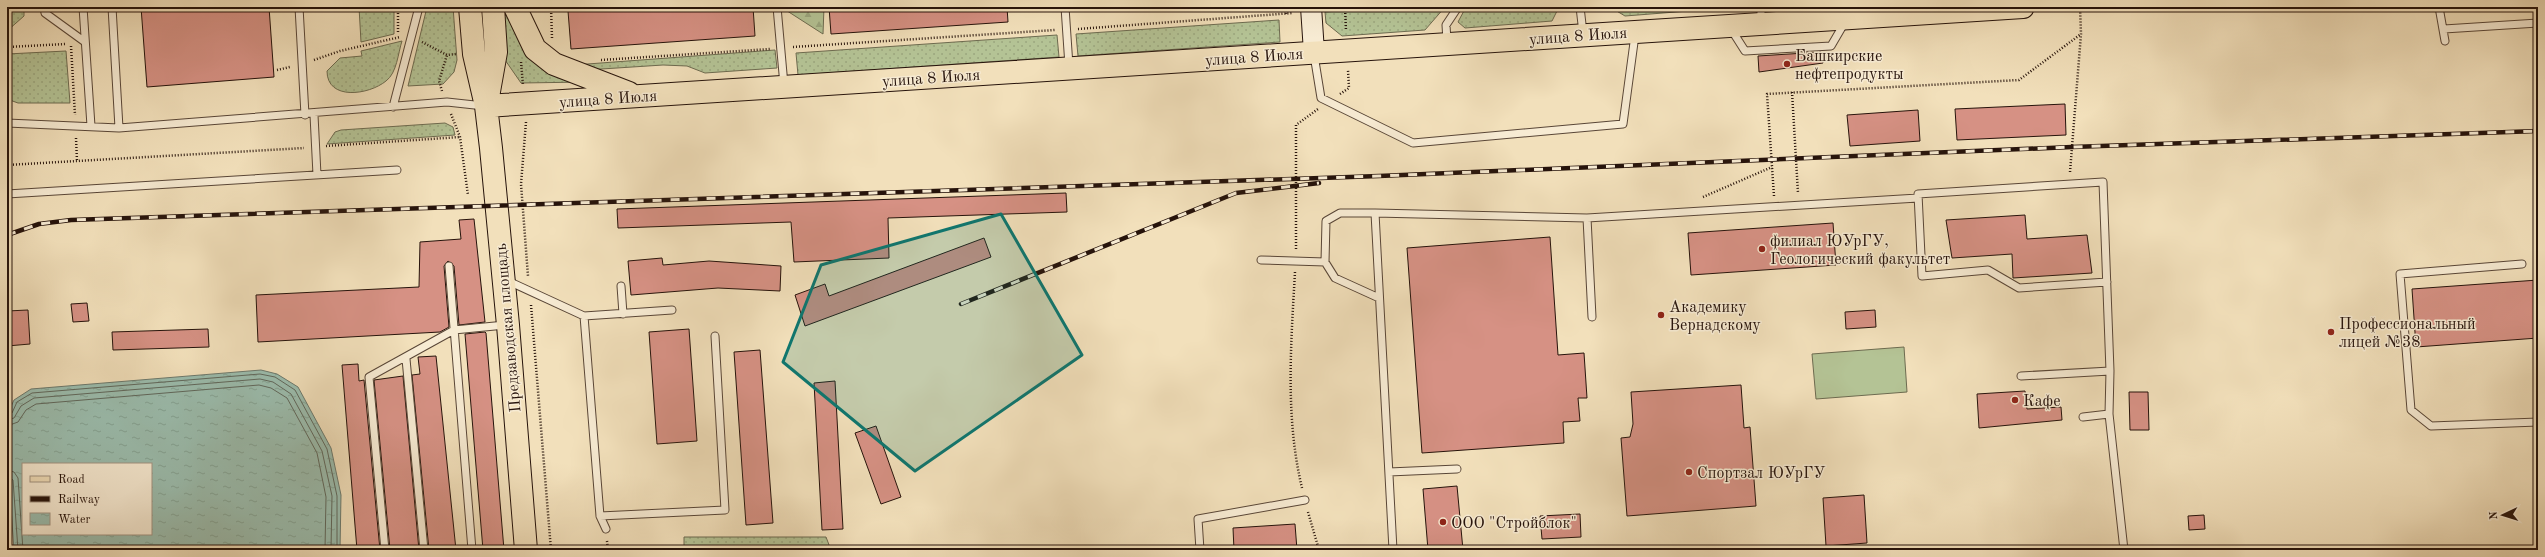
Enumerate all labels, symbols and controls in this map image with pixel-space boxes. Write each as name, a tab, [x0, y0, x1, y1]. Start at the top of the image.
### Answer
street label: улица 8 Июля	[1528, 26, 1628, 48]
street label: улица 8 Июля	[1204, 47, 1304, 69]
place label: Башкирские нефтепродукты	[1795, 49, 1904, 83]
marker: Башкирские нефтепродукты	[1782, 59, 1792, 69]
street label: улица 8 Июля	[881, 68, 981, 90]
street label: улица 8 Июля	[558, 89, 658, 111]
place label: филиал ЮУрГУ, Геологический факультет	[1770, 234, 1950, 268]
street label: Предзаводская площадь	[494, 243, 524, 413]
marker: филиал ЮУрГУ, Геологический факультет	[1757, 244, 1767, 254]
place label: Академику Вернадскому	[1669, 300, 1761, 334]
marker: Академику Вернадскому	[1656, 310, 1666, 320]
place label: Профессиональный лицей №38	[2339, 317, 2476, 351]
marker: Профессиональный лицей №38	[2326, 327, 2336, 337]
place label: Кафе	[2023, 394, 2061, 410]
marker: Кафе	[2010, 395, 2020, 405]
legend	[22, 463, 152, 535]
place label: Спортзал ЮУрГУ	[1697, 466, 1826, 482]
marker: Спортзал ЮУрГУ	[1684, 467, 1694, 477]
text: Road	[58, 474, 85, 486]
text: Railway	[58, 494, 101, 506]
north arrow	[2483, 495, 2523, 535]
text: N	[2489, 510, 2500, 520]
text: Water	[58, 514, 91, 526]
place label: ООО "Стройблок"	[1451, 516, 1577, 532]
marker: ООО "Стройблок"	[1438, 517, 1448, 527]

